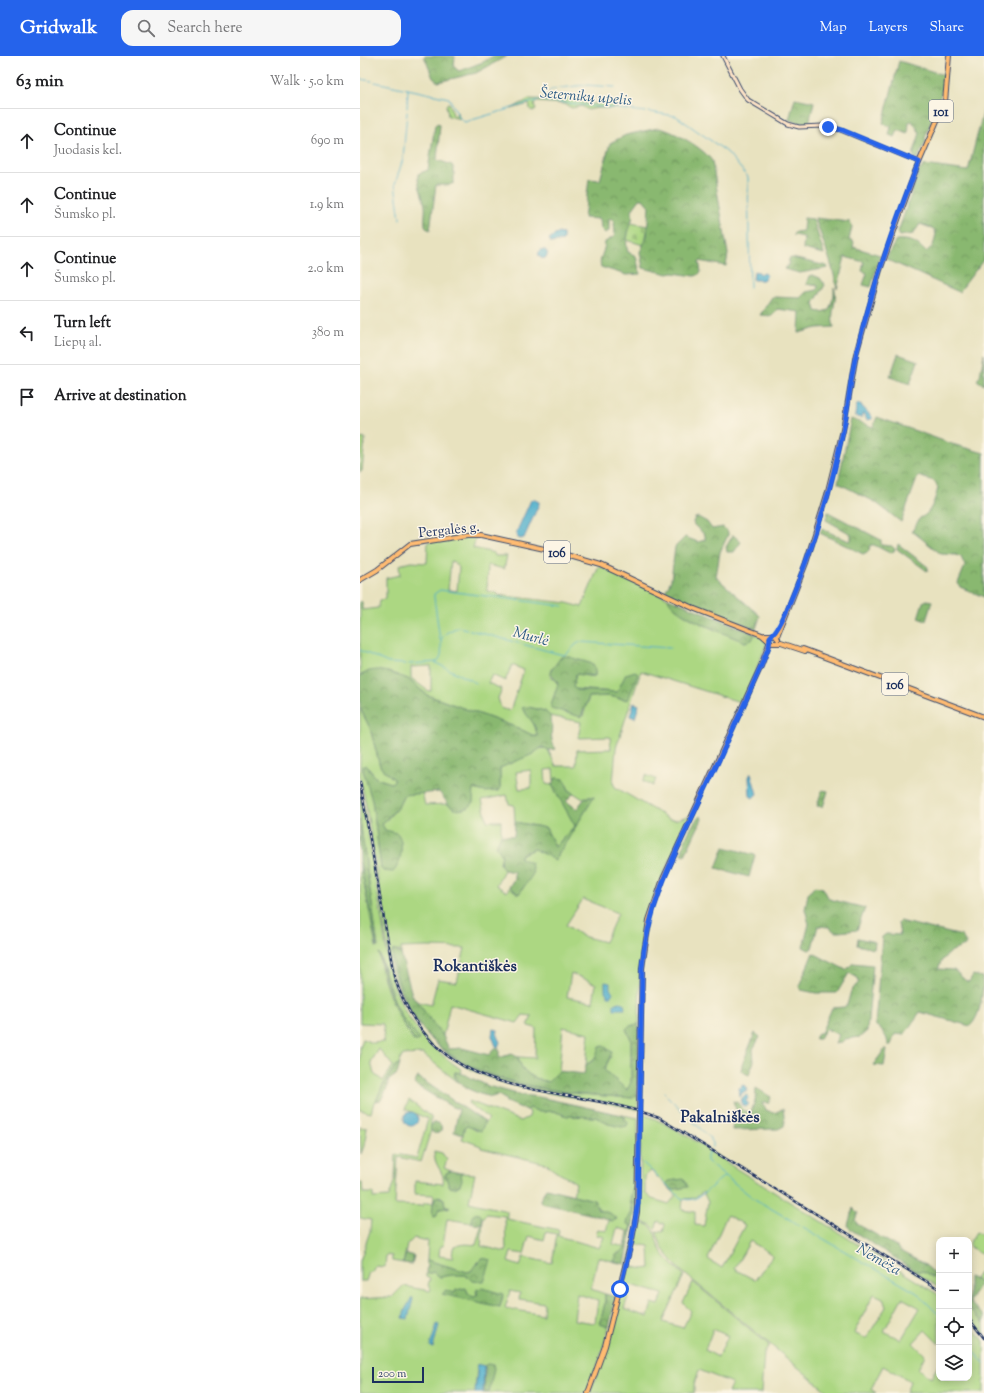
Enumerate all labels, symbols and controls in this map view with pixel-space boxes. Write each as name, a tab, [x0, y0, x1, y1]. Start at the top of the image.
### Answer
search box	[121, 10, 401, 46]
text: Gridwalk	[20, 15, 97, 42]
icon: search	[135, 17, 157, 39]
text: Search here	[167, 18, 243, 39]
text: Map	[820, 18, 847, 38]
text: Layers	[869, 18, 907, 38]
text: Share	[929, 18, 964, 38]
text: 63 min	[16, 70, 64, 94]
text: Walk · 5.0 km	[270, 73, 344, 91]
water label: Šeternikų upelis	[539, 82, 633, 112]
road number: 101	[929, 100, 953, 122]
route end	[819, 118, 837, 136]
text: Continue	[54, 121, 116, 142]
icon: ahead	[16, 130, 38, 152]
text: 690 m	[311, 132, 344, 150]
text: Juodasis kel.	[54, 142, 122, 160]
text: Continue	[54, 185, 116, 206]
icon: ahead	[16, 194, 38, 216]
text: 1.9 km	[310, 196, 344, 214]
text: Šumsko pl.	[54, 206, 116, 224]
text: Continue	[54, 249, 116, 270]
icon: ahead	[16, 258, 38, 280]
text: 2.0 km	[308, 260, 344, 278]
text: Šumsko pl.	[54, 270, 116, 288]
text: Turn left	[54, 313, 111, 334]
icon: left	[16, 322, 38, 344]
text: 380 m	[312, 324, 344, 342]
text: Liepų al.	[54, 334, 102, 352]
icon: arrive	[16, 386, 38, 408]
text: Arrive at destination	[54, 386, 187, 407]
street label: Pergalės g.	[418, 518, 481, 544]
road number: 106	[544, 541, 570, 563]
water label: Murlė	[510, 623, 551, 652]
road number: 106	[882, 673, 908, 695]
district label: Rokantiškės	[433, 956, 517, 979]
district label: Pakalniškės	[680, 1107, 760, 1130]
map controls	[936, 1237, 972, 1381]
button: +	[936, 1237, 972, 1273]
water label: Nemėža	[852, 1239, 905, 1282]
button: −	[936, 1273, 972, 1309]
route start	[611, 1280, 629, 1298]
button: locate	[936, 1309, 972, 1345]
button: layers	[936, 1345, 972, 1381]
scale bar	[372, 1365, 424, 1384]
text: 200 m	[378, 1366, 406, 1382]

